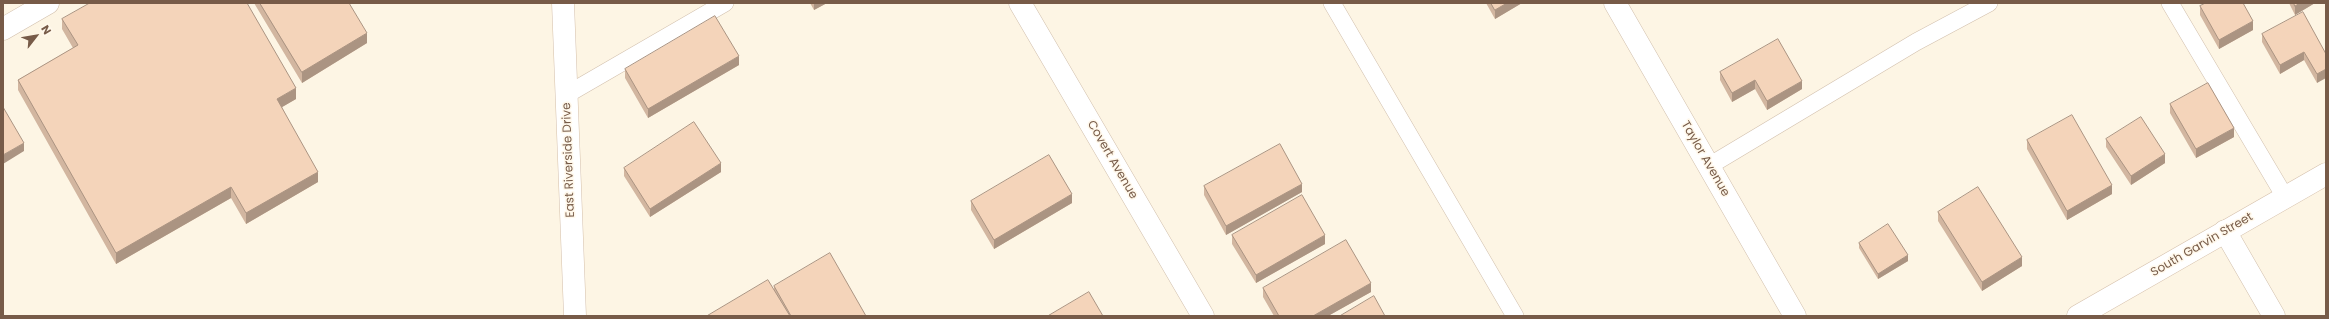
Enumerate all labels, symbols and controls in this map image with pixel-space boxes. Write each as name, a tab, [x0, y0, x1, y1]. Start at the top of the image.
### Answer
north arrow	[16, 16, 56, 56]
text: N	[37, 22, 55, 37]
street label: East Riverside Drive	[560, 102, 578, 218]
street label: Covert Avenue	[1084, 118, 1140, 202]
street label: Taylor Avenue	[1678, 119, 1732, 199]
street label: South Garvin Street	[2148, 210, 2256, 280]

